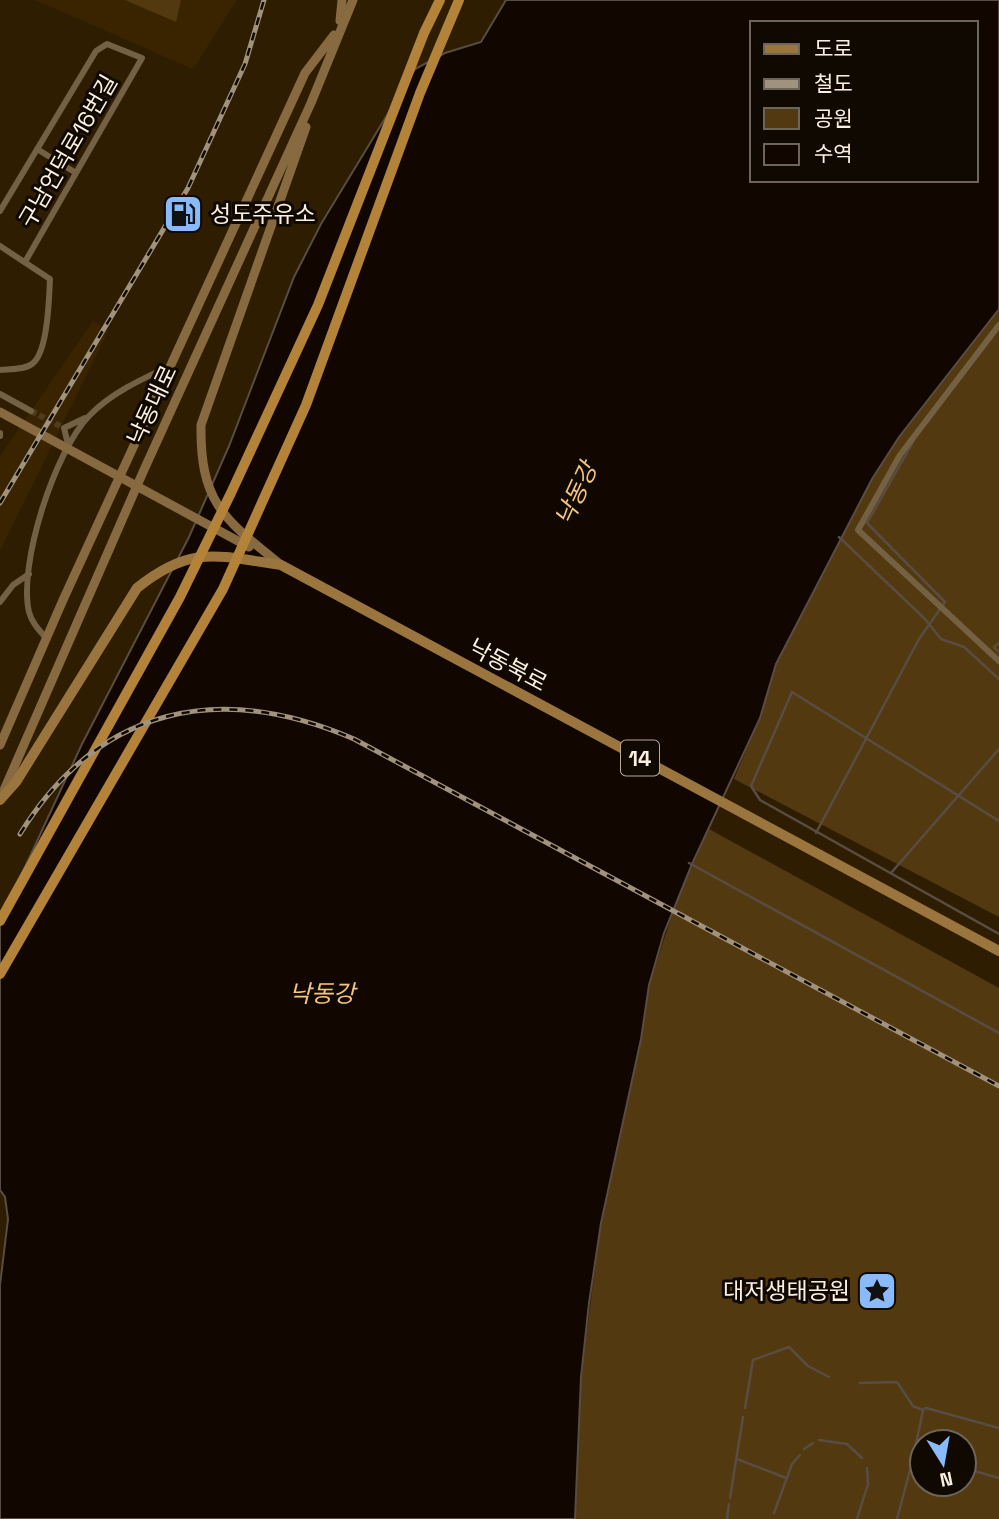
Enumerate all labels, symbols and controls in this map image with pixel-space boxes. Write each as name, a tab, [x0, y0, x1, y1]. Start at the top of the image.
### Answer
legend	[750, 21, 978, 182]
text: 도로	[814, 35, 853, 62]
street label: 구남언덕로16번길	[12, 69, 124, 233]
text: 철도	[814, 70, 853, 97]
text: 공원	[814, 105, 853, 132]
text: 수역	[814, 140, 853, 167]
fuel station icon: 성도주유소	[162, 193, 204, 235]
place label: 성도주유소	[210, 199, 316, 229]
street label: 낙동대로	[121, 360, 183, 450]
water label: 낙동강	[548, 455, 605, 531]
street label: 낙동북로	[464, 632, 552, 698]
road number: 14	[621, 740, 659, 776]
water label: 낙동강	[289, 978, 358, 1009]
place icon: 대저생태공원	[856, 1270, 898, 1312]
place label: 대저생태공원	[723, 1276, 850, 1306]
north arrow	[908, 1428, 978, 1498]
text: N	[938, 1466, 955, 1493]

